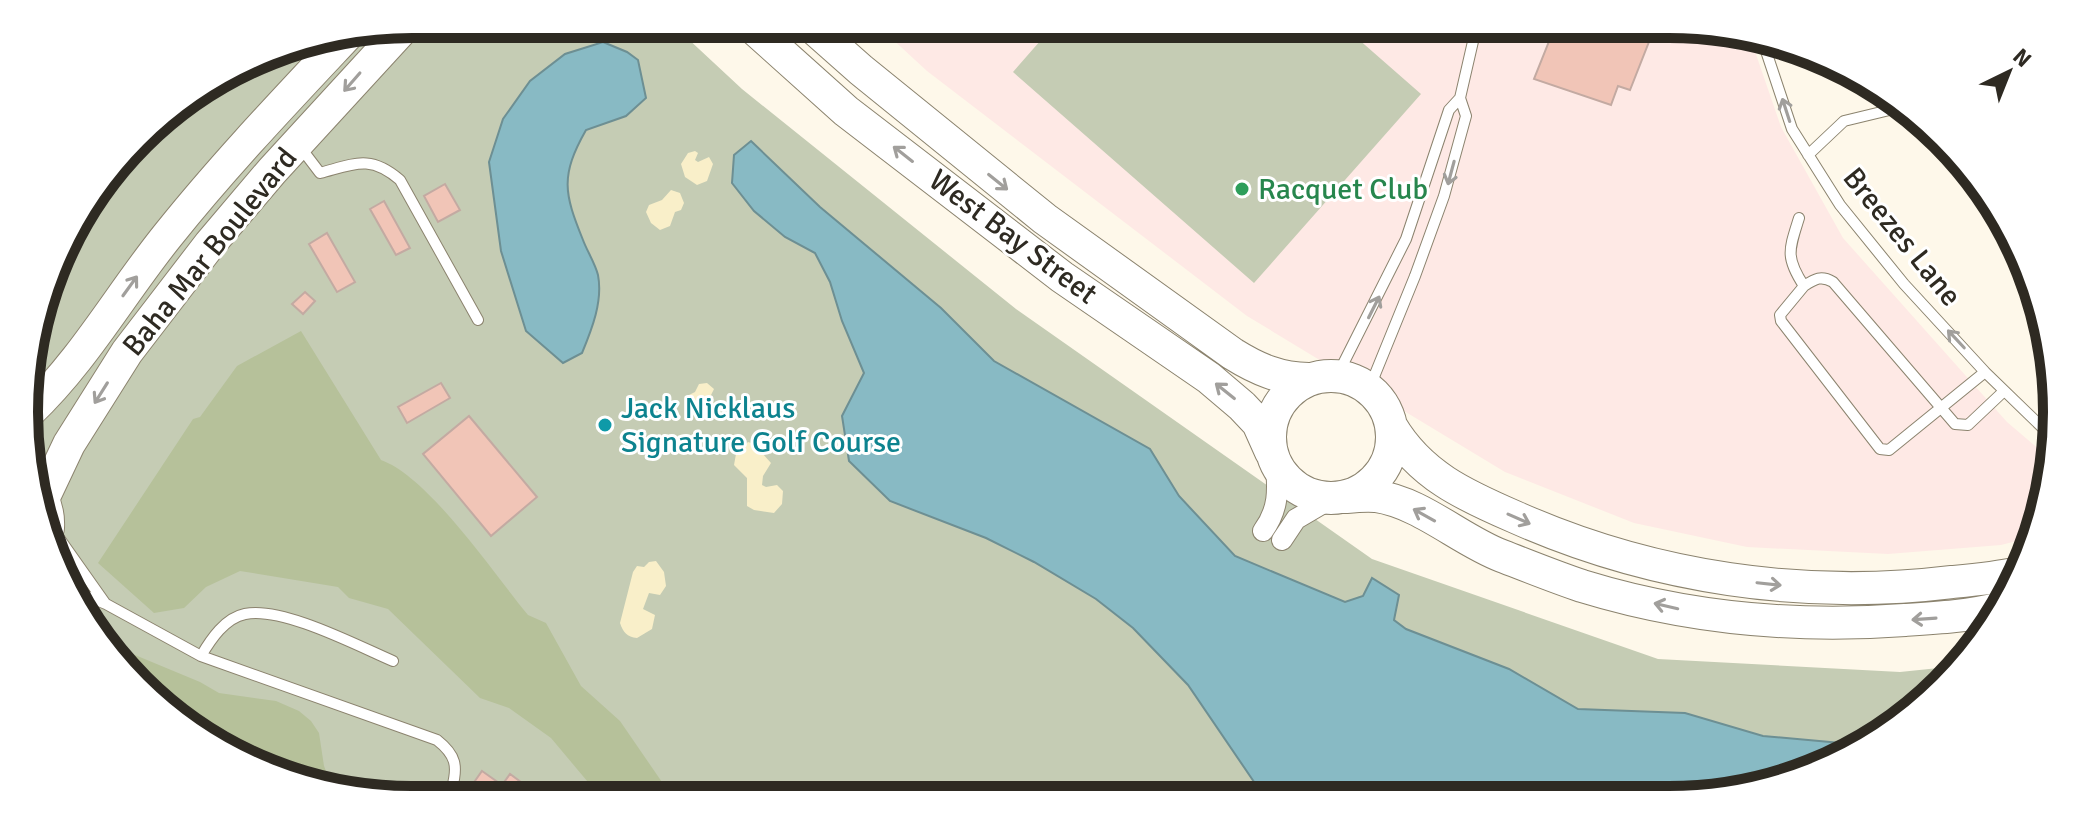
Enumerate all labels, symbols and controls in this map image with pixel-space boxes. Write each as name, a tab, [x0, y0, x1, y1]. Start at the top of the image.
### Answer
north arrow	[1969, 32, 2049, 112]
text: N	[2007, 43, 2037, 73]
one-way arrow	[343, 71, 361, 91]
one-way arrow	[1777, 97, 1792, 122]
street label: Baha Mar Boulevard	[115, 140, 305, 364]
one-way arrow	[893, 146, 914, 163]
one-way arrow	[1442, 159, 1457, 185]
street label: Breezes Lane	[1835, 160, 1969, 314]
street label: West Bay Street	[921, 162, 1105, 312]
place label: Racquet Club	[1258, 171, 1428, 208]
one-way arrow	[987, 173, 1008, 190]
marker: Racquet Club	[1233, 180, 1251, 198]
one-way arrow	[122, 275, 138, 297]
one-way arrow	[1366, 295, 1382, 319]
one-way arrow	[1947, 330, 1965, 350]
one-way arrow	[93, 381, 110, 403]
one-way arrow	[1215, 382, 1235, 400]
place label: Jack Nicklaus Signature Golf Course	[621, 390, 901, 461]
marker: Jack Nicklaus Signature Golf Course	[596, 416, 614, 434]
one-way arrow	[1412, 507, 1436, 522]
one-way arrow	[1507, 512, 1531, 527]
one-way arrow	[1755, 576, 1782, 591]
one-way arrow	[1653, 598, 1679, 613]
one-way arrow	[1911, 612, 1938, 627]

